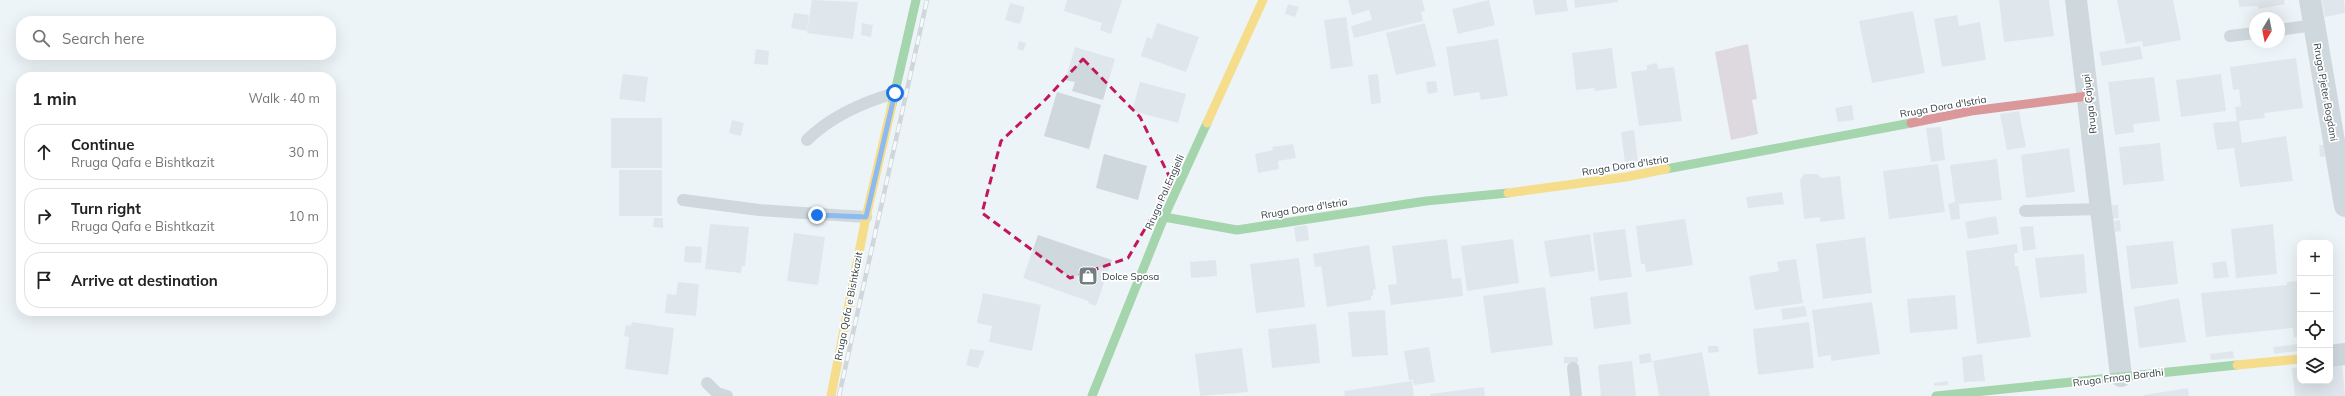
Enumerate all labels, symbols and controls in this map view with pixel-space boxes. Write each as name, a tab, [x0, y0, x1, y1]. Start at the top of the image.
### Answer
north arrow	[2249, 12, 2285, 48]
search box	[16, 16, 336, 60]
icon: search	[30, 27, 52, 49]
text: Search here	[62, 29, 144, 48]
street label: Rruga Pjeter Bogdani	[2310, 42, 2341, 142]
street label: Rruga Çajupi	[2079, 73, 2100, 135]
route start	[886, 84, 904, 102]
text: 1 min	[32, 88, 77, 109]
text: Walk · 40 m	[249, 90, 320, 106]
street label: Rruga Dora d'Istria	[1899, 92, 1987, 120]
text: Continue	[71, 135, 134, 154]
icon: ahead	[33, 141, 55, 163]
text: 30 m	[289, 144, 319, 160]
street label: Rruga Dora d'Istria	[1581, 152, 1669, 179]
street label: Rruga Pal Engjelli	[1142, 153, 1187, 232]
text: Rruga Qafa e Bishtkazit	[71, 154, 214, 170]
street label: Rruga Dora d'Istria	[1260, 195, 1348, 222]
text: Turn right	[71, 199, 141, 218]
icon: right	[33, 205, 55, 227]
route end	[808, 206, 826, 224]
text: 10 m	[289, 208, 319, 224]
text: Rruga Qafa e Bishtkazit	[71, 218, 214, 234]
map controls	[2297, 240, 2333, 384]
button: +	[2297, 240, 2333, 276]
street label: Rruga Qafa e Bishtkazit	[832, 250, 865, 361]
shop icon: Dolce Sposa	[1077, 265, 1099, 287]
icon: arrive	[33, 269, 55, 291]
place label: Dolce Sposa	[1102, 270, 1159, 283]
text: Arrive at destination	[71, 271, 218, 290]
button: −	[2297, 276, 2333, 312]
button: locate	[2297, 312, 2333, 348]
button: layers	[2297, 348, 2333, 384]
street label: Rruga Frnag Bardhi	[2072, 365, 2164, 390]

